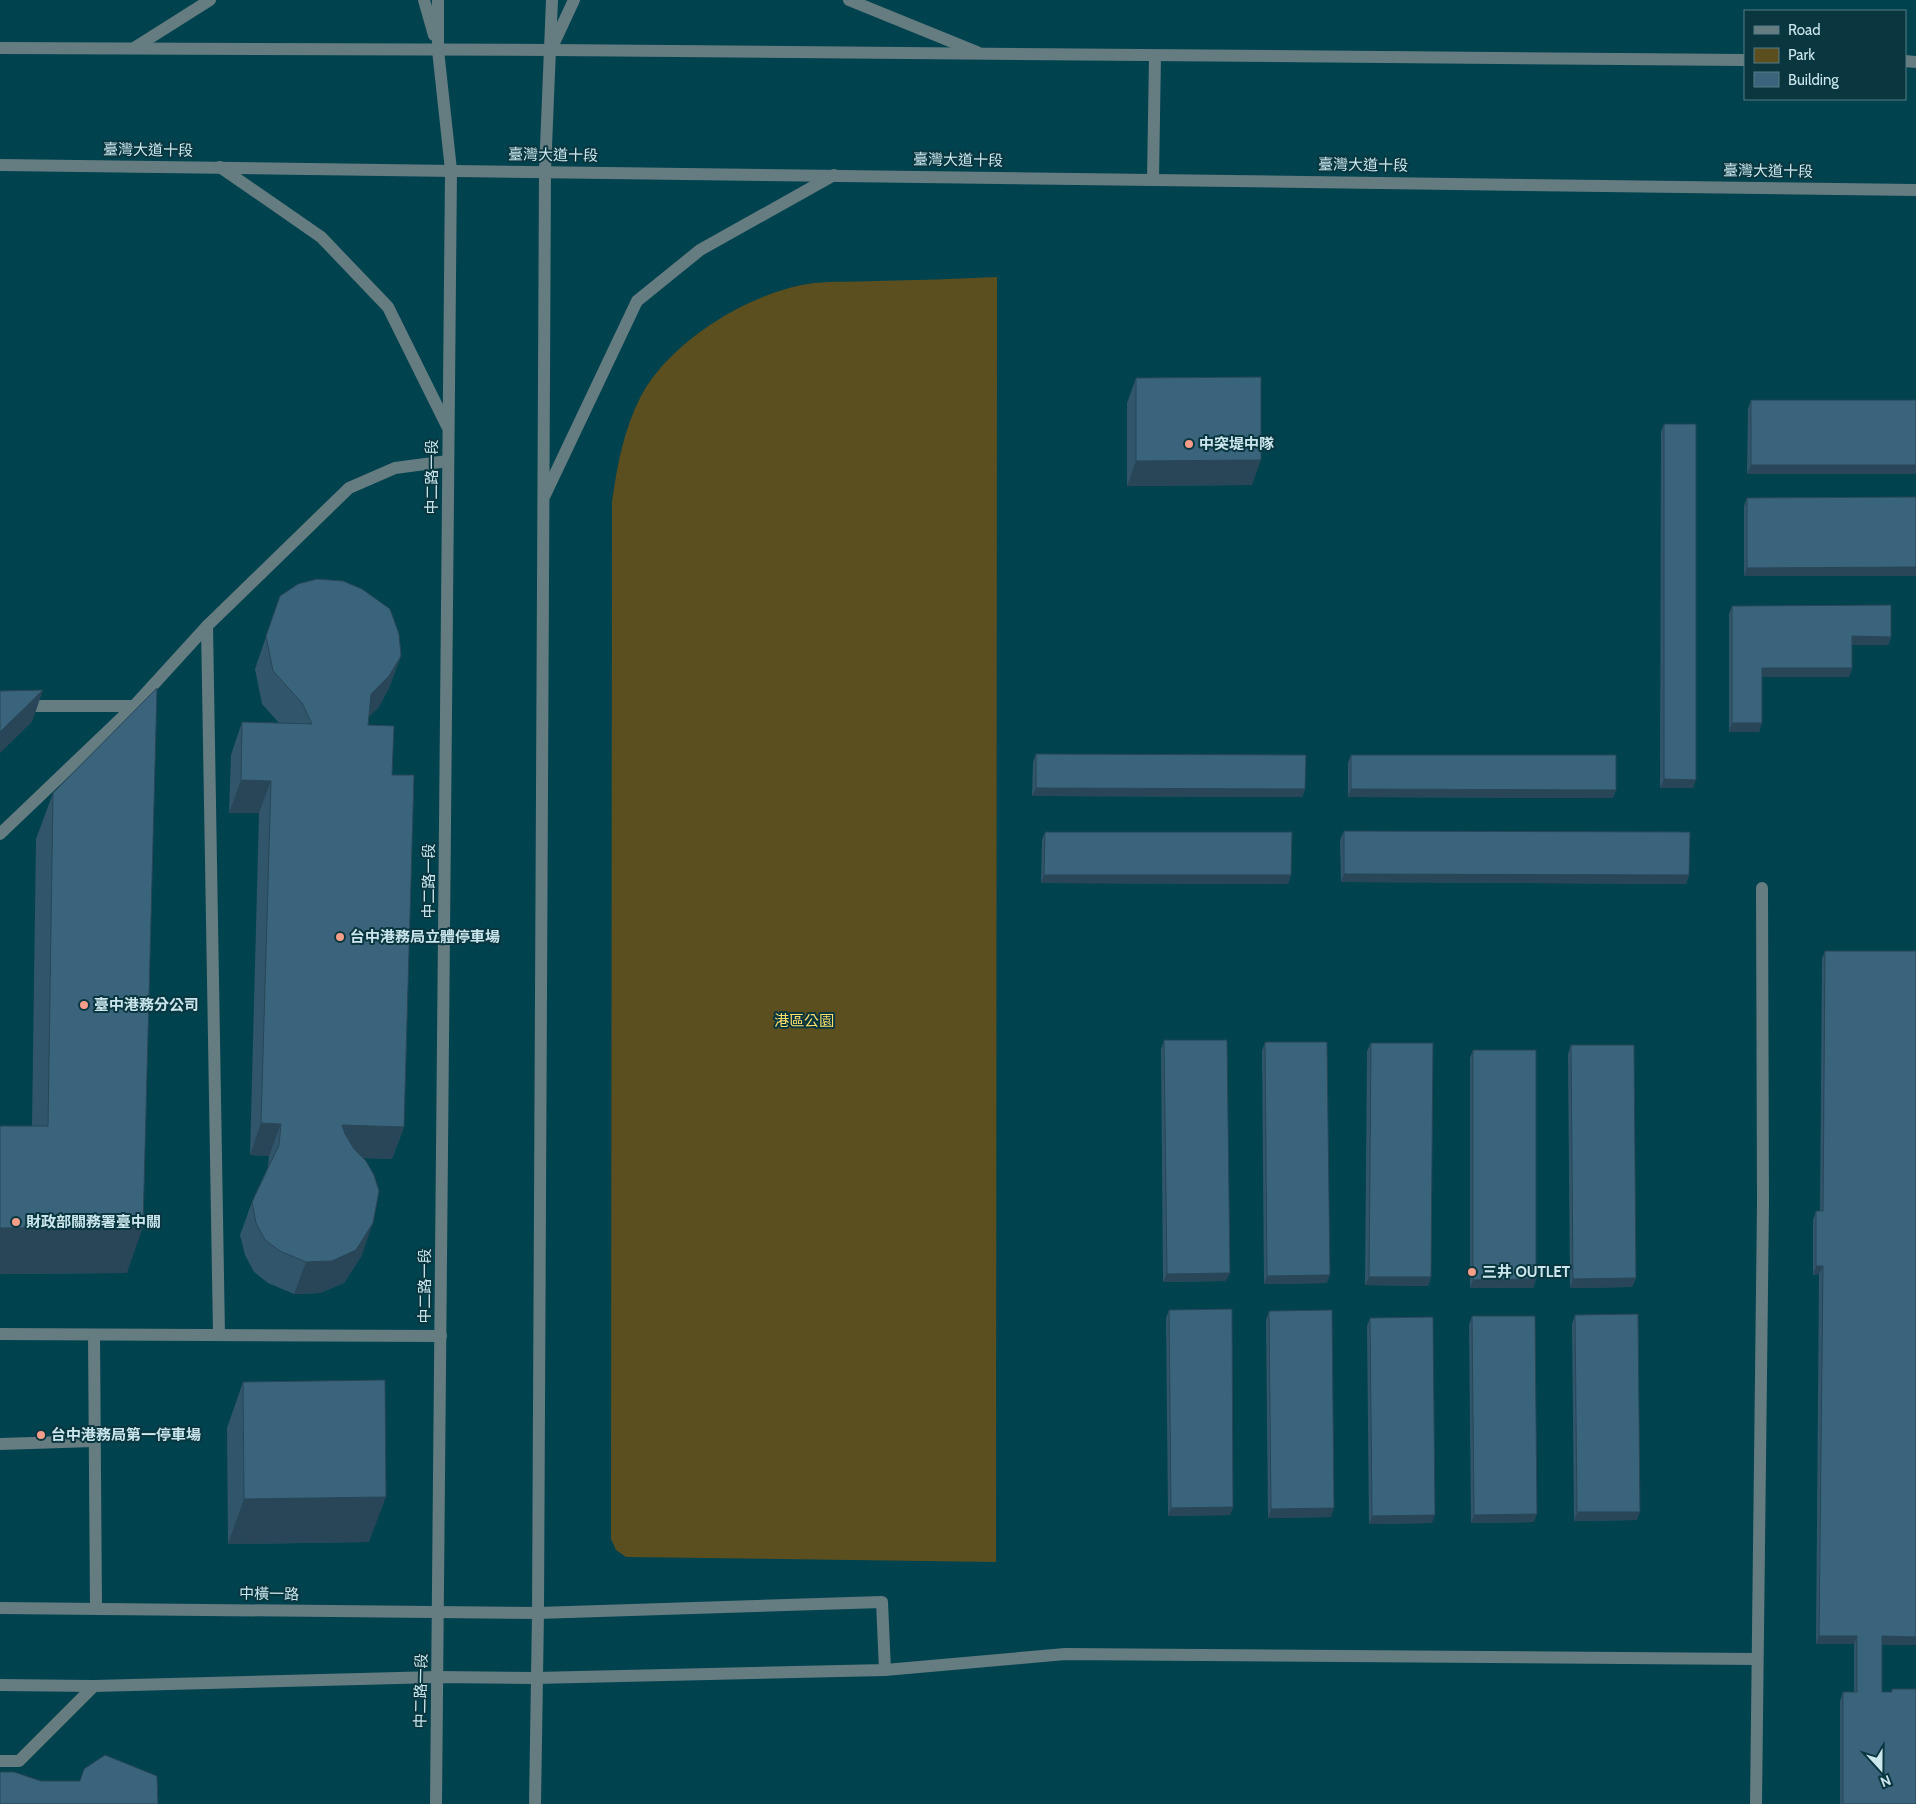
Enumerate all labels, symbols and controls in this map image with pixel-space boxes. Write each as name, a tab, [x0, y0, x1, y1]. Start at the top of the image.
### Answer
legend	[1744, 10, 1906, 100]
text: Road	[1788, 21, 1821, 39]
text: Park	[1788, 46, 1815, 64]
text: Building	[1788, 71, 1839, 89]
street label: 臺灣大道十段	[103, 140, 193, 160]
street label: 臺灣大道十段	[508, 145, 598, 165]
street label: 臺灣大道十段	[913, 150, 1003, 170]
street label: 臺灣大道十段	[1318, 155, 1408, 175]
street label: 臺灣大道十段	[1723, 161, 1813, 181]
place label: 中突堤中隊	[1199, 435, 1274, 453]
marker: 中突堤中隊	[1183, 438, 1195, 450]
street label: 中二路一段	[423, 439, 441, 515]
street label: 中二路一段	[420, 843, 438, 919]
place label: 台中港務局立體停車場	[350, 928, 500, 946]
marker: 台中港務局立體停車場	[334, 931, 346, 943]
place label: 臺中港務分公司	[94, 996, 199, 1014]
marker: 臺中港務分公司	[78, 999, 90, 1011]
park label: 港區公園	[774, 1012, 834, 1030]
place label: 財政部關務署臺中關	[26, 1213, 161, 1231]
marker: 財政部關務署臺中關	[10, 1216, 22, 1228]
street label: 中二路一段	[416, 1248, 434, 1324]
place label: 三井 OUTLET	[1482, 1263, 1571, 1281]
marker: 三井 OUTLET	[1466, 1266, 1478, 1278]
place label: 台中港務局第一停車場	[51, 1426, 201, 1444]
marker: 台中港務局第一停車場	[35, 1429, 47, 1441]
street label: 中橫一路	[239, 1584, 299, 1604]
street label: 中二路一段	[411, 1653, 431, 1729]
north arrow	[1856, 1744, 1906, 1794]
text: N	[1878, 1771, 1894, 1791]

